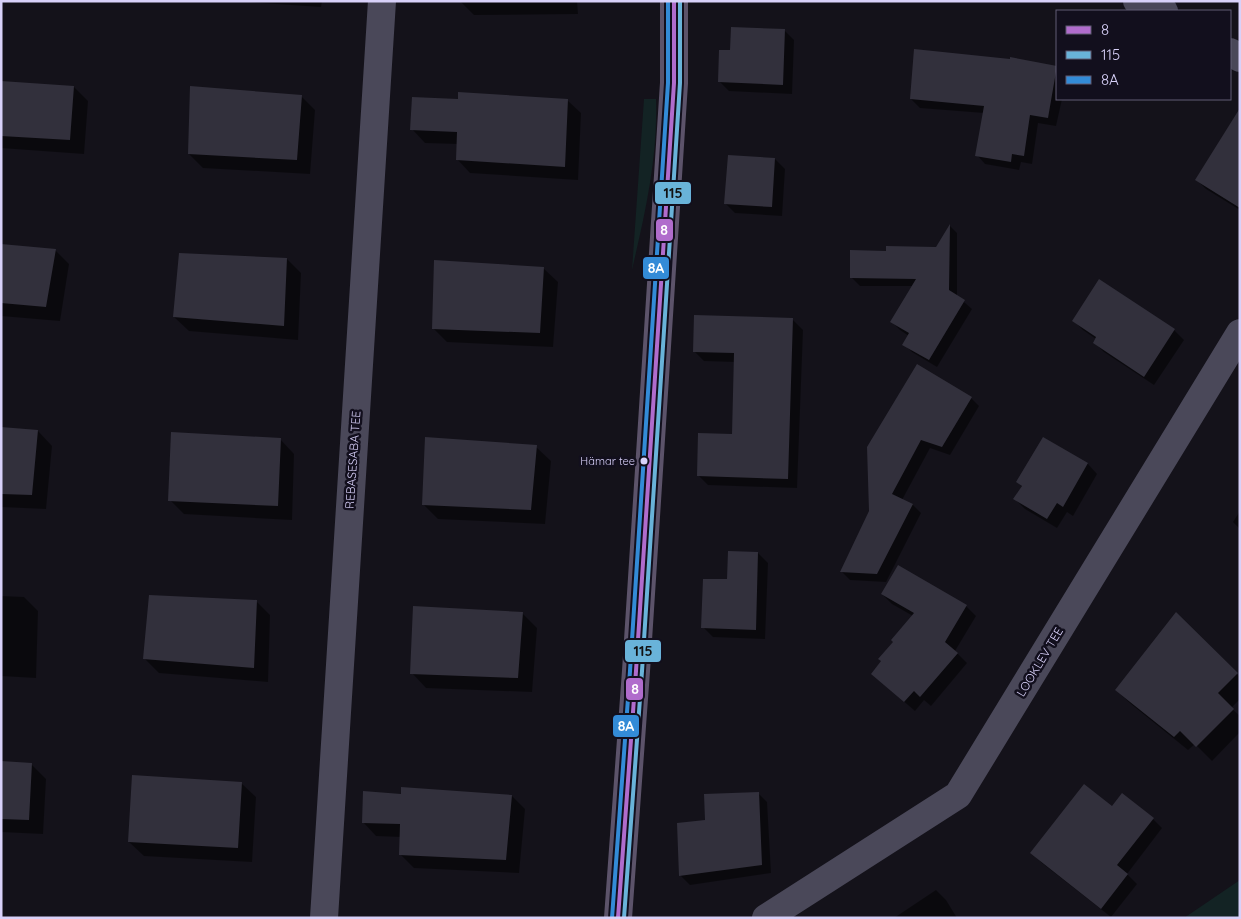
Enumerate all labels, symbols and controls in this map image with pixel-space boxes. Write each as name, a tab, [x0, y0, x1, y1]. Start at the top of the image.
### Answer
legend	[1056, 10, 1231, 100]
text: 8	[1101, 20, 1109, 39]
text: 115	[1101, 45, 1120, 64]
text: 8A	[1101, 70, 1119, 89]
line badge: 115	[654, 181, 692, 205]
text: 115	[664, 184, 682, 202]
line badge: 8	[655, 218, 674, 242]
text: 8	[660, 221, 668, 239]
line badge: 8A	[642, 256, 670, 280]
text: 8A	[648, 259, 664, 277]
street label: REBASESABA TEE	[342, 410, 363, 509]
place label: Hämar tee	[580, 454, 635, 468]
marker: Hämar tee	[639, 456, 649, 466]
street label: LOOKLEV TEE	[1013, 624, 1066, 699]
line badge: 115	[624, 639, 662, 663]
text: 115	[634, 642, 652, 660]
line badge: 8	[625, 677, 644, 701]
text: 8	[631, 680, 639, 698]
line badge: 8A	[612, 714, 640, 738]
text: 8A	[618, 717, 634, 735]

